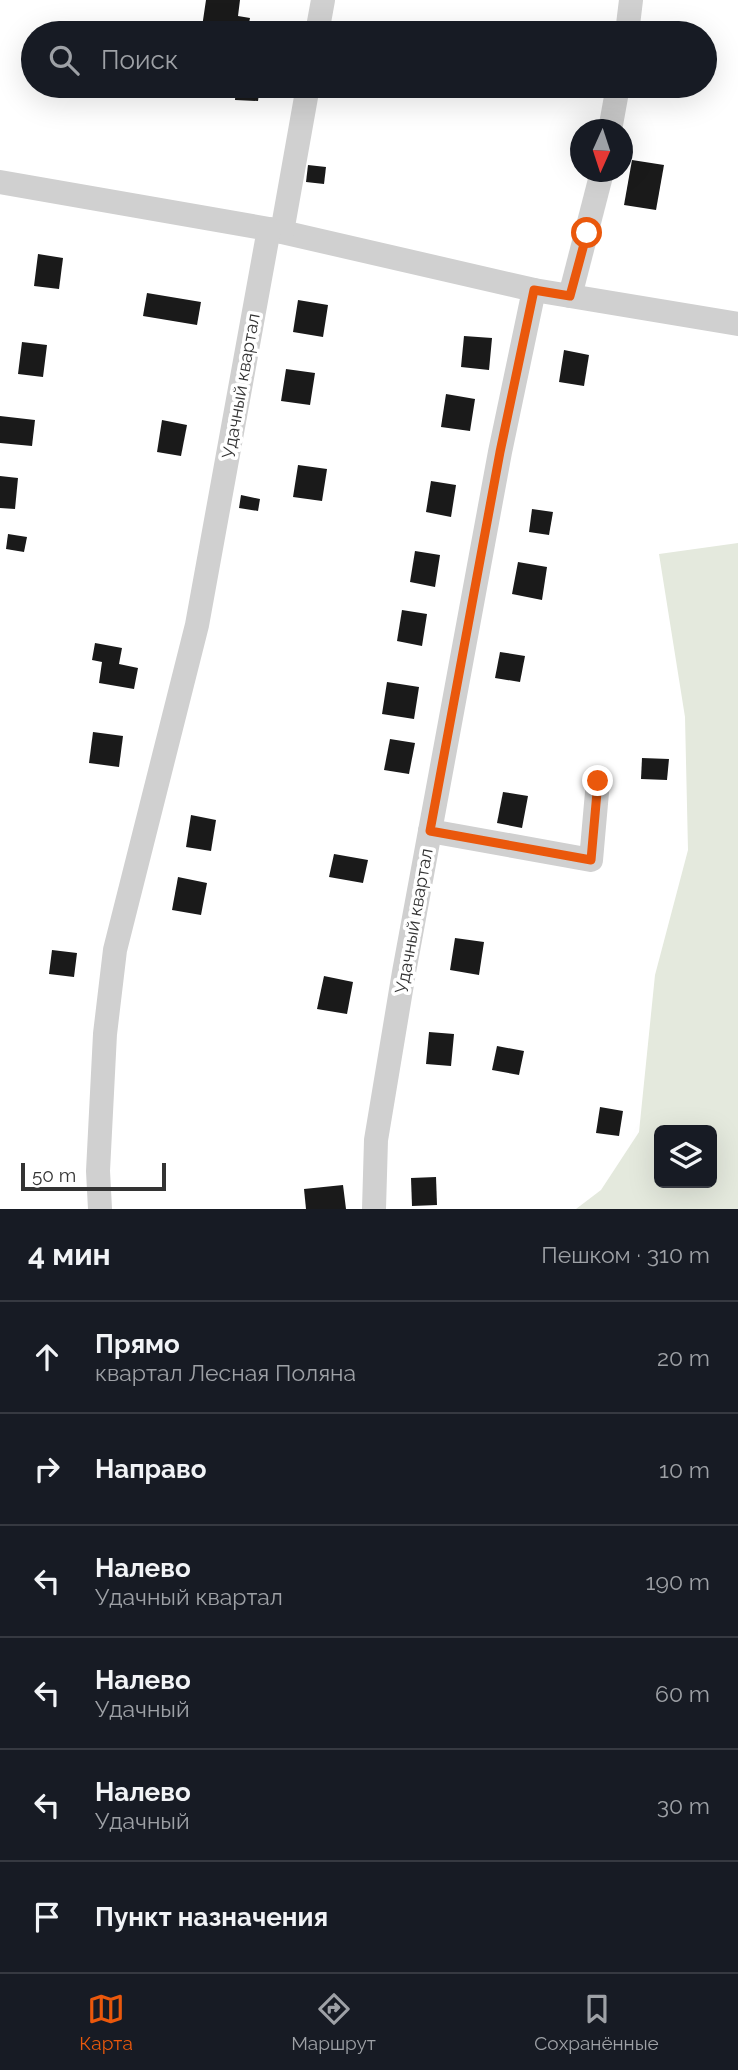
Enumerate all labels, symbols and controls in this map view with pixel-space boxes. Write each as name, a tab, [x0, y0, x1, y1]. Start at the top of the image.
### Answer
search box	[21, 21, 717, 98]
icon: search	[45, 41, 83, 79]
text: Поиск	[101, 45, 178, 75]
north arrow	[570, 119, 633, 182]
route start	[571, 217, 602, 248]
street label: Удачный квартал	[217, 312, 264, 460]
route end	[582, 765, 613, 796]
street label: Удачный квартал	[390, 847, 437, 995]
map controls	[654, 1125, 717, 1188]
button: layers	[654, 1125, 717, 1188]
scale bar	[21, 1160, 166, 1192]
text: 50 m	[32, 1164, 76, 1186]
text: 4 мин	[28, 1237, 111, 1272]
text: Пешком · 310 m	[541, 1241, 710, 1268]
text: Прямо	[95, 1329, 180, 1359]
icon: ahead	[28, 1338, 66, 1376]
text: 20 m	[657, 1344, 710, 1371]
text: квартал Лесная Поляна	[95, 1359, 356, 1386]
icon: right	[28, 1450, 66, 1488]
text: Направо	[95, 1454, 206, 1484]
text: 10 m	[659, 1456, 710, 1483]
text: Налево	[95, 1553, 191, 1583]
icon: left	[28, 1562, 66, 1600]
text: 190 m	[646, 1568, 710, 1595]
text: Удачный квартал	[95, 1583, 283, 1610]
text: Налево	[95, 1665, 191, 1695]
icon: left	[28, 1674, 66, 1712]
text: 60 m	[655, 1680, 710, 1707]
text: Удачный	[95, 1695, 190, 1722]
text: Налево	[95, 1777, 191, 1807]
icon: left	[28, 1786, 66, 1824]
text: 30 m	[657, 1792, 710, 1819]
text: Удачный	[95, 1807, 190, 1834]
icon: arrive	[28, 1898, 66, 1936]
text: Пункт назначения	[95, 1902, 328, 1932]
tab: Карта	[79, 1990, 133, 2054]
tab: Маршрут	[291, 1990, 376, 2054]
tab: Сохранённые	[534, 1990, 659, 2054]

